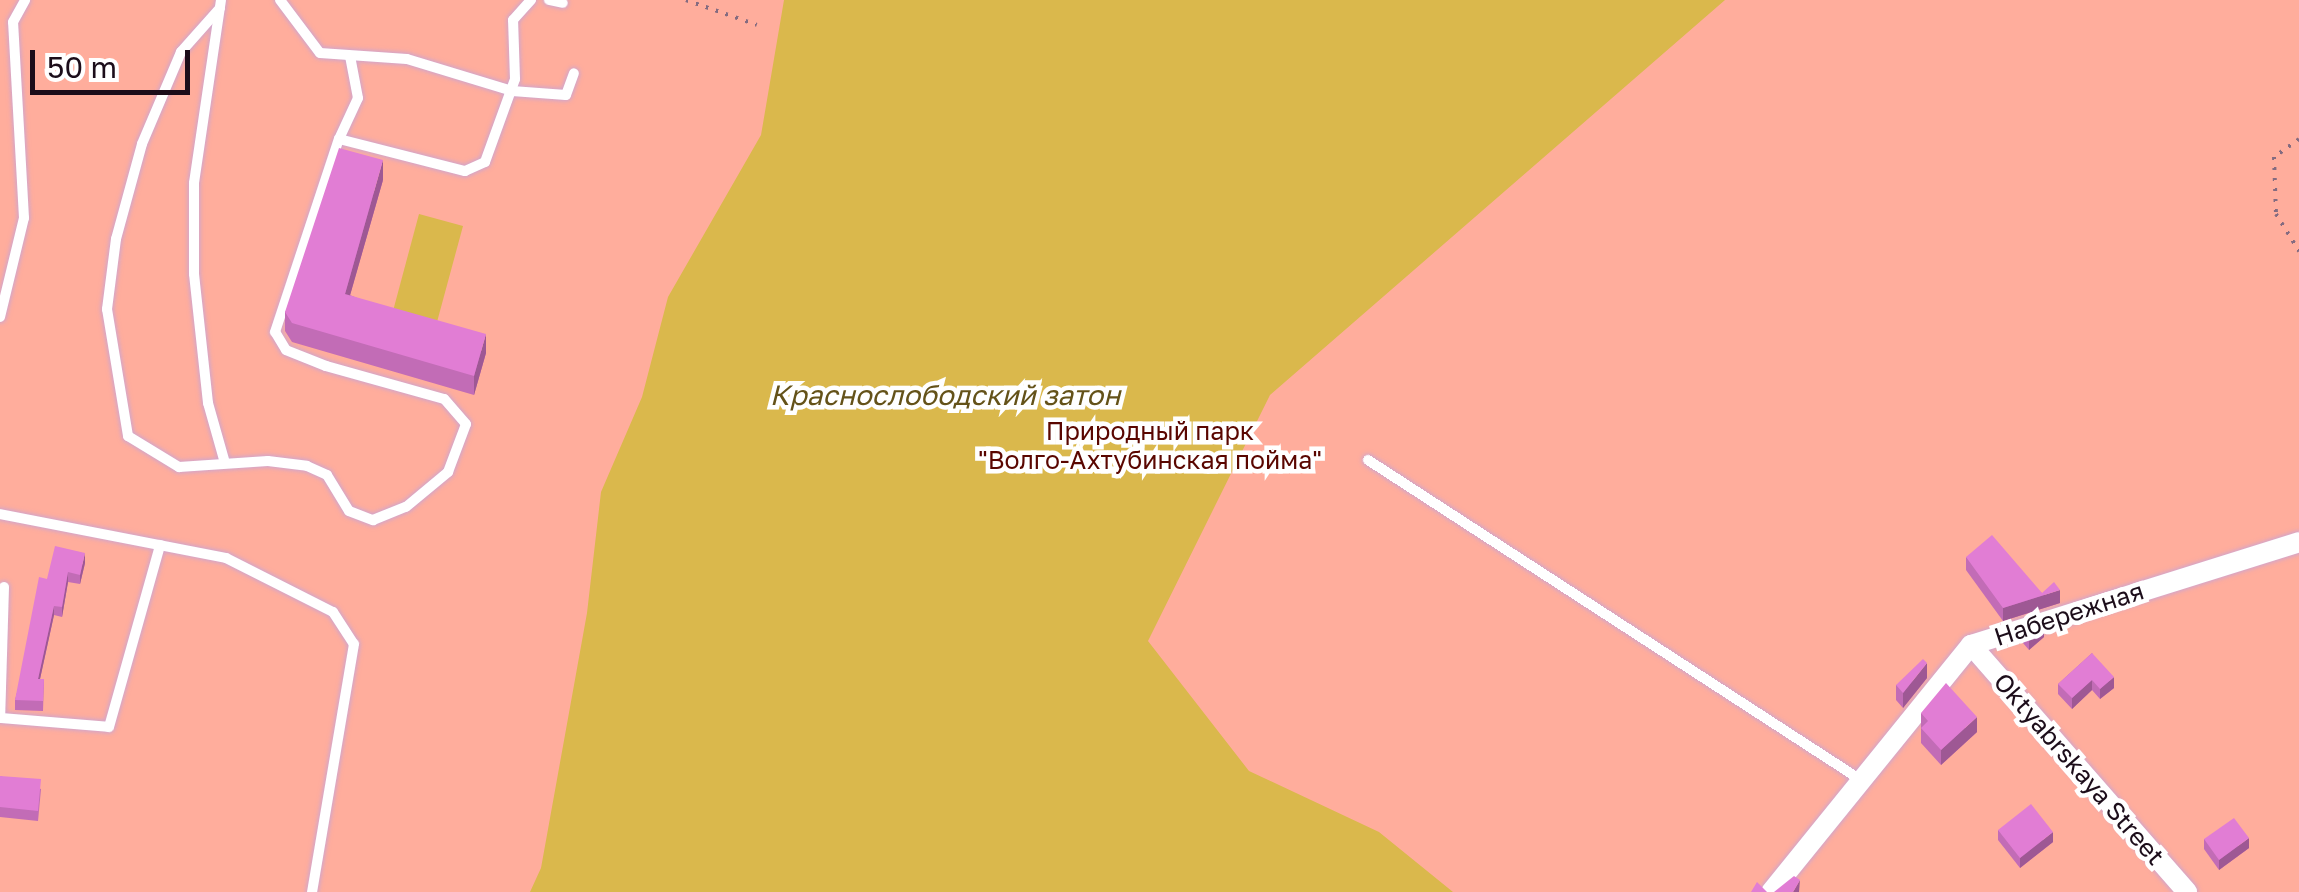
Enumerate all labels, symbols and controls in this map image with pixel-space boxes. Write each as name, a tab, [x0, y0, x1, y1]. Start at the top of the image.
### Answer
scale bar	[35, 30, 195, 92]
text: 50 m	[47, 49, 117, 85]
water label: Краснослободский затон	[770, 378, 1120, 412]
park label: Природный парк "Волго-Ахтубинская пойма"	[978, 417, 1322, 476]
street label: Набережная	[1990, 576, 2148, 652]
street label: Oktyabrskaya Street	[1987, 667, 2171, 871]

